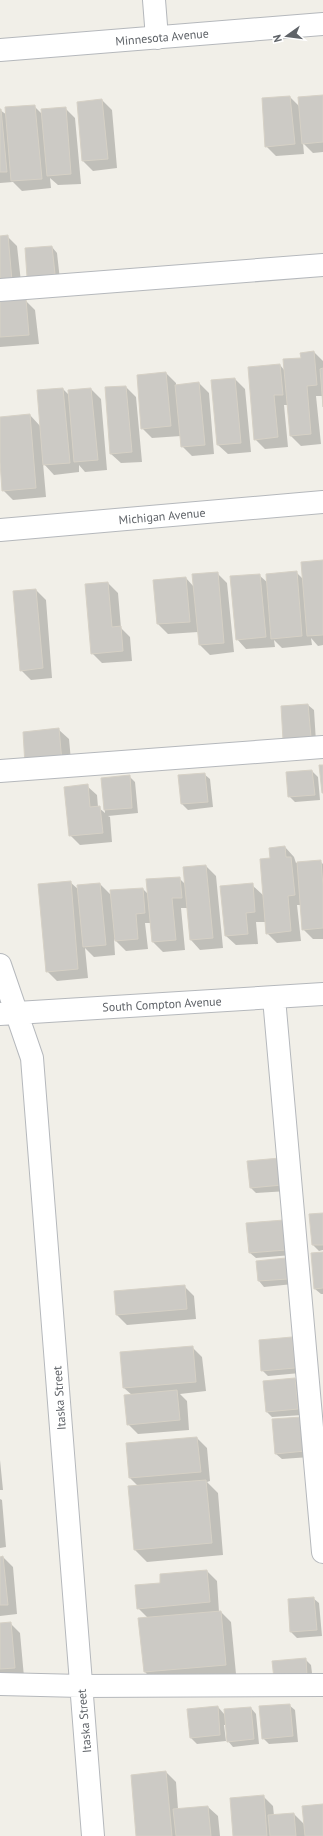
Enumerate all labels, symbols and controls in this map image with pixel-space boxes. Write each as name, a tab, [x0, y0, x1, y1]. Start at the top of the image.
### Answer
north arrow	[267, 16, 307, 56]
street label: Minnesota Avenue	[115, 25, 209, 49]
text: N	[270, 33, 285, 44]
street label: Michigan Avenue	[118, 505, 206, 527]
street label: South Compton Avenue	[102, 993, 222, 1015]
street label: Itaska Street	[49, 1365, 69, 1431]
street label: Itaska Street	[74, 1688, 94, 1754]

